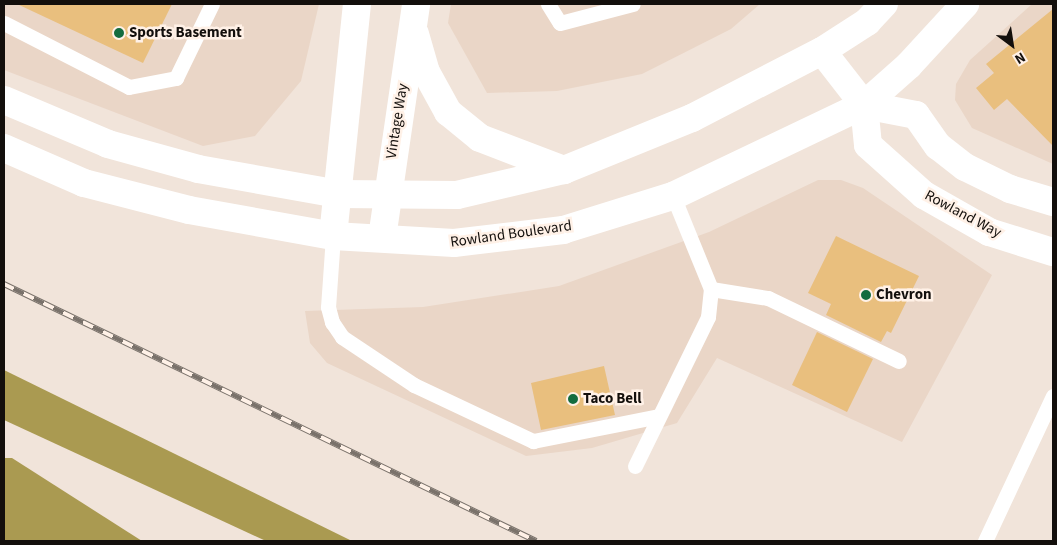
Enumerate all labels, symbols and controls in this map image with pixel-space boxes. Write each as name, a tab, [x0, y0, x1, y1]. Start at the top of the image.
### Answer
north arrow	[987, 20, 1037, 70]
place label: Sports Basement	[129, 24, 242, 42]
marker: Sports Basement	[113, 27, 125, 39]
text: N	[1011, 47, 1029, 69]
street label: Vintage Way	[382, 82, 412, 160]
street label: Rowland Way	[922, 186, 1004, 242]
street label: Rowland Boulevard	[449, 217, 573, 251]
place label: Chevron	[876, 286, 932, 304]
marker: Chevron	[860, 289, 872, 301]
place label: Taco Bell	[583, 390, 642, 408]
marker: Taco Bell	[567, 393, 579, 405]

